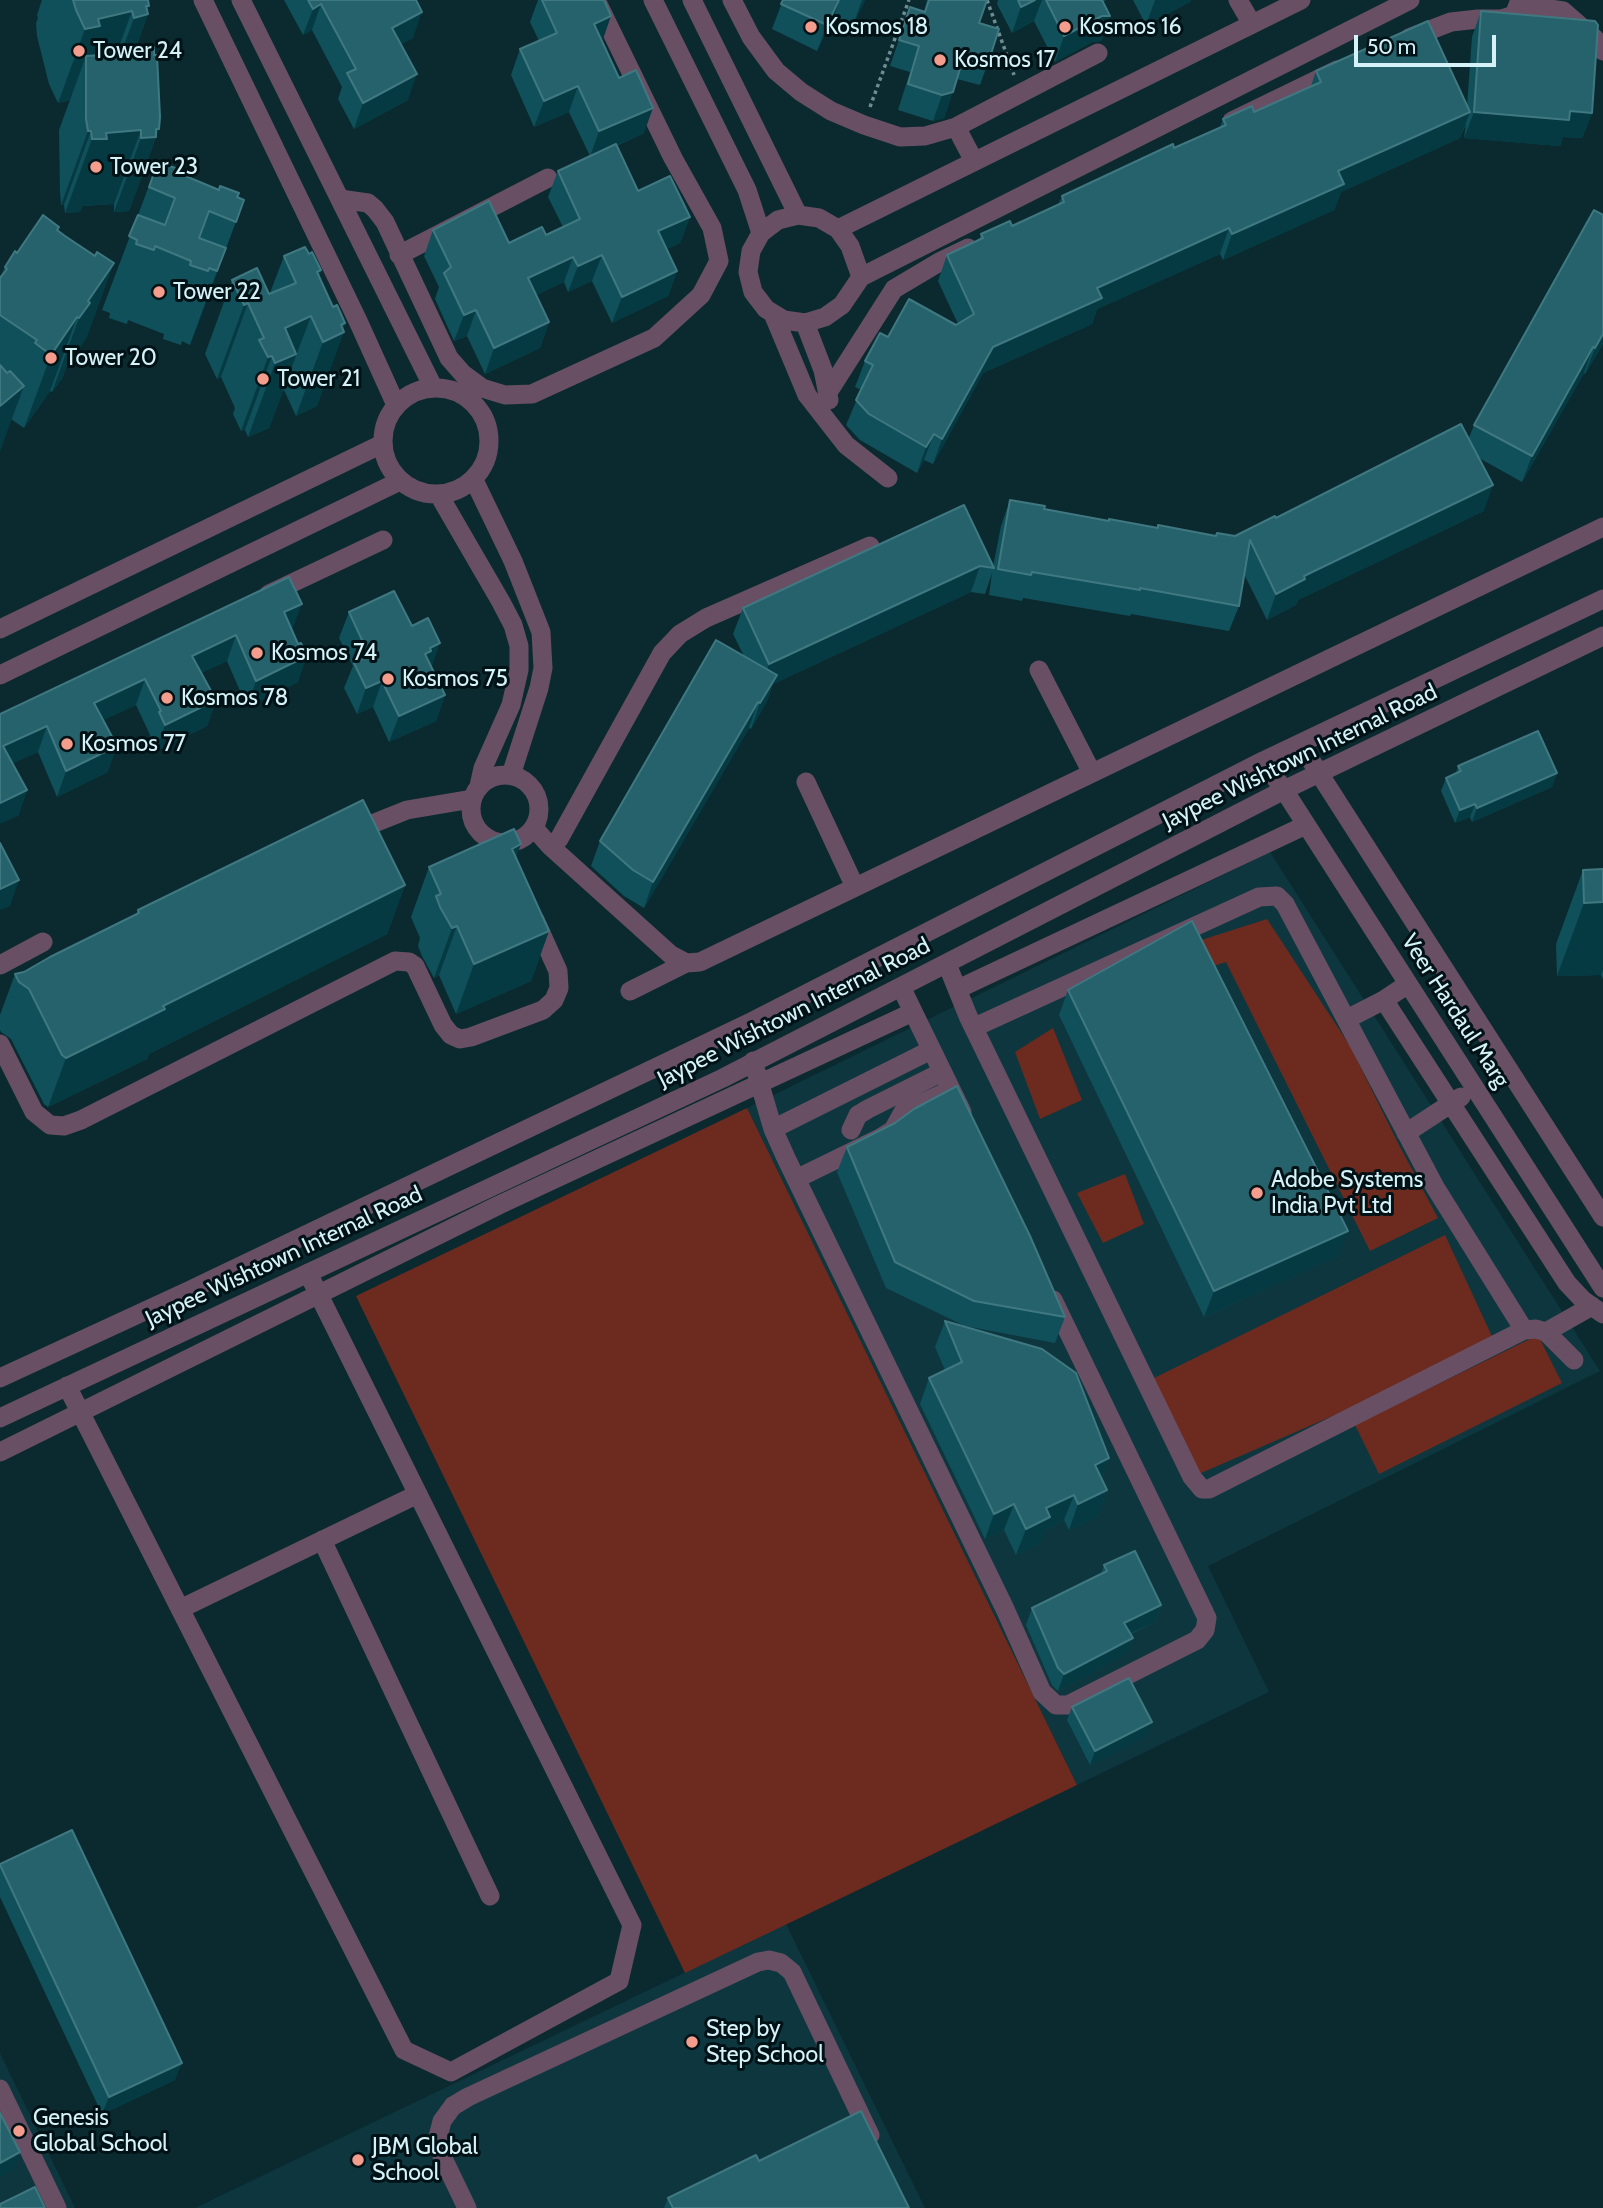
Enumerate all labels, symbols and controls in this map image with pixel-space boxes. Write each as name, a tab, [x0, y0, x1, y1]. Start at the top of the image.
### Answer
place label: Kosmos 18	[825, 13, 928, 41]
place label: Kosmos 16	[1079, 13, 1181, 41]
marker: Kosmos 18	[803, 19, 819, 35]
marker: Kosmos 16	[1057, 19, 1073, 35]
scale bar	[1358, 21, 1500, 65]
text: 50 m	[1367, 34, 1416, 59]
place label: Tower 24	[93, 37, 182, 65]
marker: Tower 24	[71, 43, 87, 59]
place label: Kosmos 17	[954, 46, 1055, 74]
marker: Kosmos 17	[932, 52, 948, 68]
place label: Tower 23	[110, 153, 198, 181]
marker: Tower 23	[88, 159, 104, 175]
place label: Tower 22	[173, 278, 261, 306]
marker: Tower 22	[151, 284, 167, 300]
place label: Tower 20	[65, 344, 157, 372]
marker: Tower 20	[43, 350, 59, 366]
place label: Tower 21	[277, 365, 360, 393]
marker: Tower 21	[255, 371, 271, 387]
place label: Kosmos 74	[271, 639, 377, 667]
marker: Kosmos 74	[249, 645, 265, 661]
place label: Kosmos 75	[402, 665, 508, 693]
marker: Kosmos 75	[380, 671, 396, 687]
street label: Jaypee Wishtown Internal Road	[1158, 678, 1442, 836]
place label: Kosmos 78	[181, 684, 288, 712]
marker: Kosmos 78	[159, 690, 175, 706]
place label: Kosmos 77	[81, 730, 186, 758]
marker: Kosmos 77	[59, 736, 75, 752]
street label: Veer Hardaul Marg	[1395, 929, 1515, 1093]
street label: Jaypee Wishtown Internal Road	[653, 932, 935, 1094]
place label: Adobe Systems India Pvt Ltd	[1271, 1166, 1423, 1220]
street label: Jaypee Wishtown Internal Road	[141, 1181, 427, 1333]
marker: Adobe Systems India Pvt Ltd	[1249, 1185, 1265, 1201]
place label: Step by Step School	[706, 2015, 824, 2069]
marker: Step by Step School	[684, 2034, 700, 2050]
place label: Genesis Global School	[33, 2104, 168, 2158]
marker: Genesis Global School	[11, 2123, 27, 2139]
place label: JBM Global School	[372, 2133, 478, 2187]
marker: JBM Global School	[350, 2152, 366, 2168]

